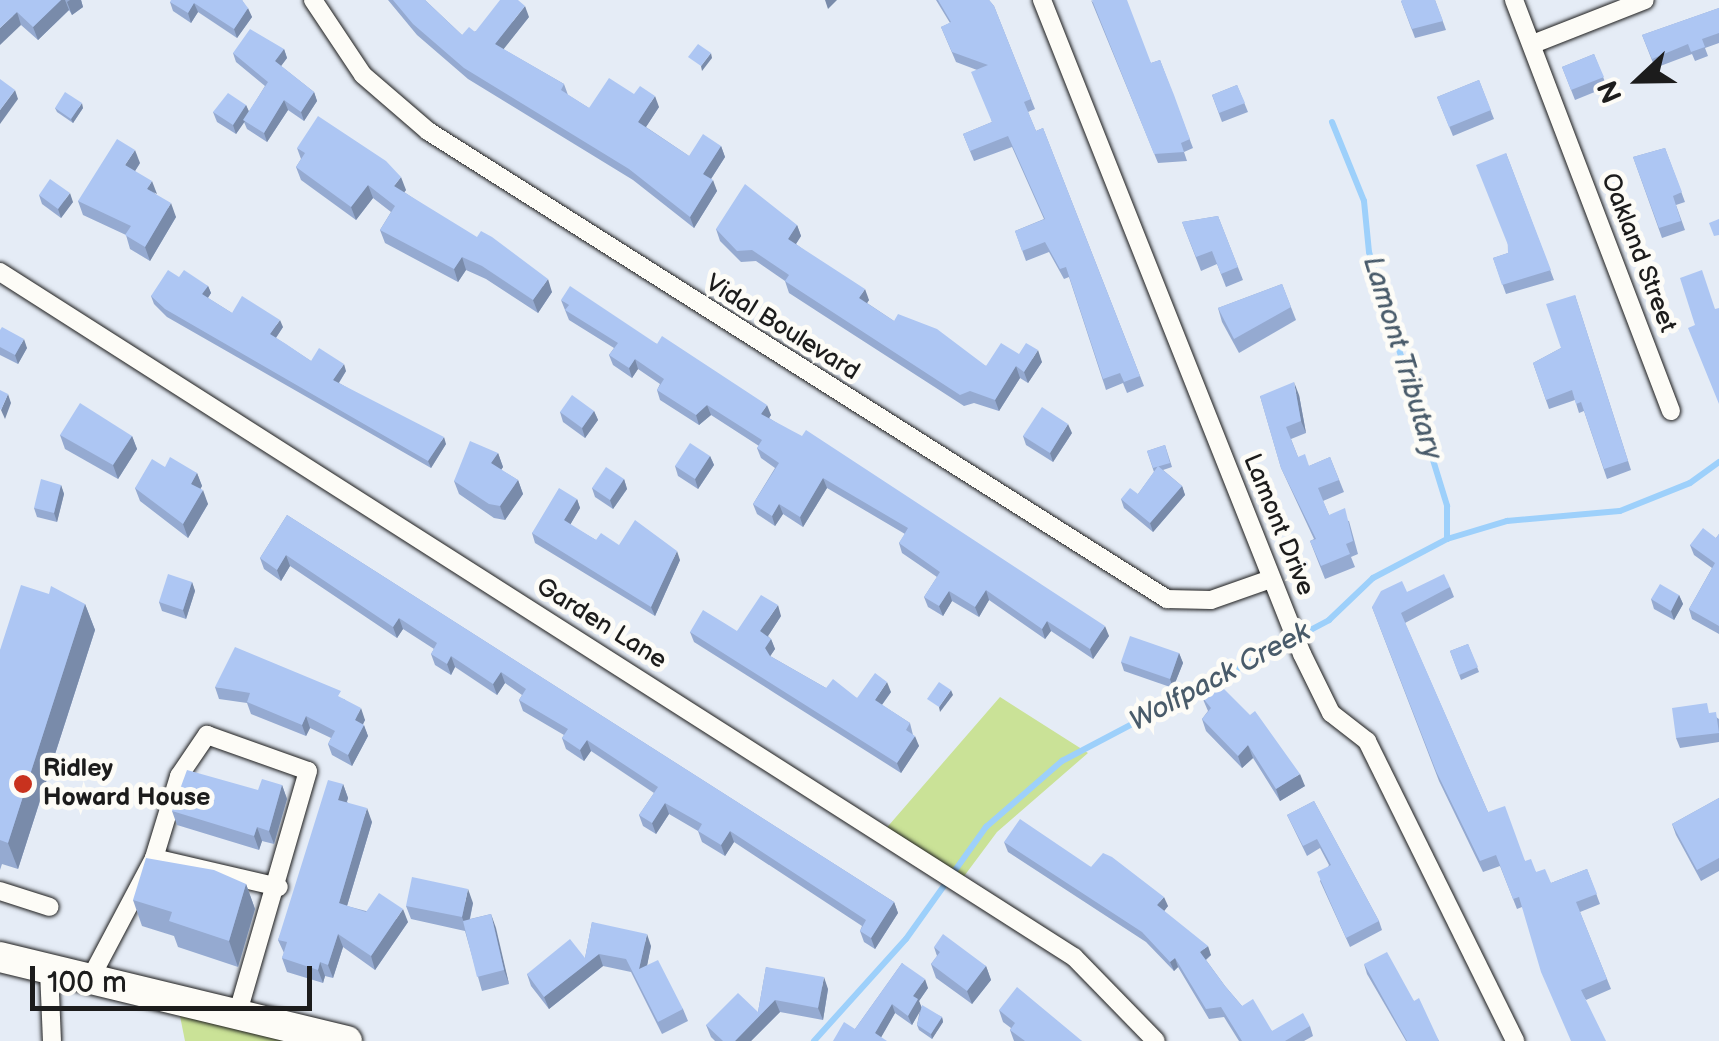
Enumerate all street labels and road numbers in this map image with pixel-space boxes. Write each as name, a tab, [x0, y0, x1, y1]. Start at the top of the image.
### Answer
street label: Oakland Street	[1594, 169, 1682, 337]
street label: Vidal Boulevard	[699, 269, 865, 387]
street label: Lamont Drive	[1236, 450, 1320, 600]
street label: Garden Lane	[530, 572, 672, 676]

